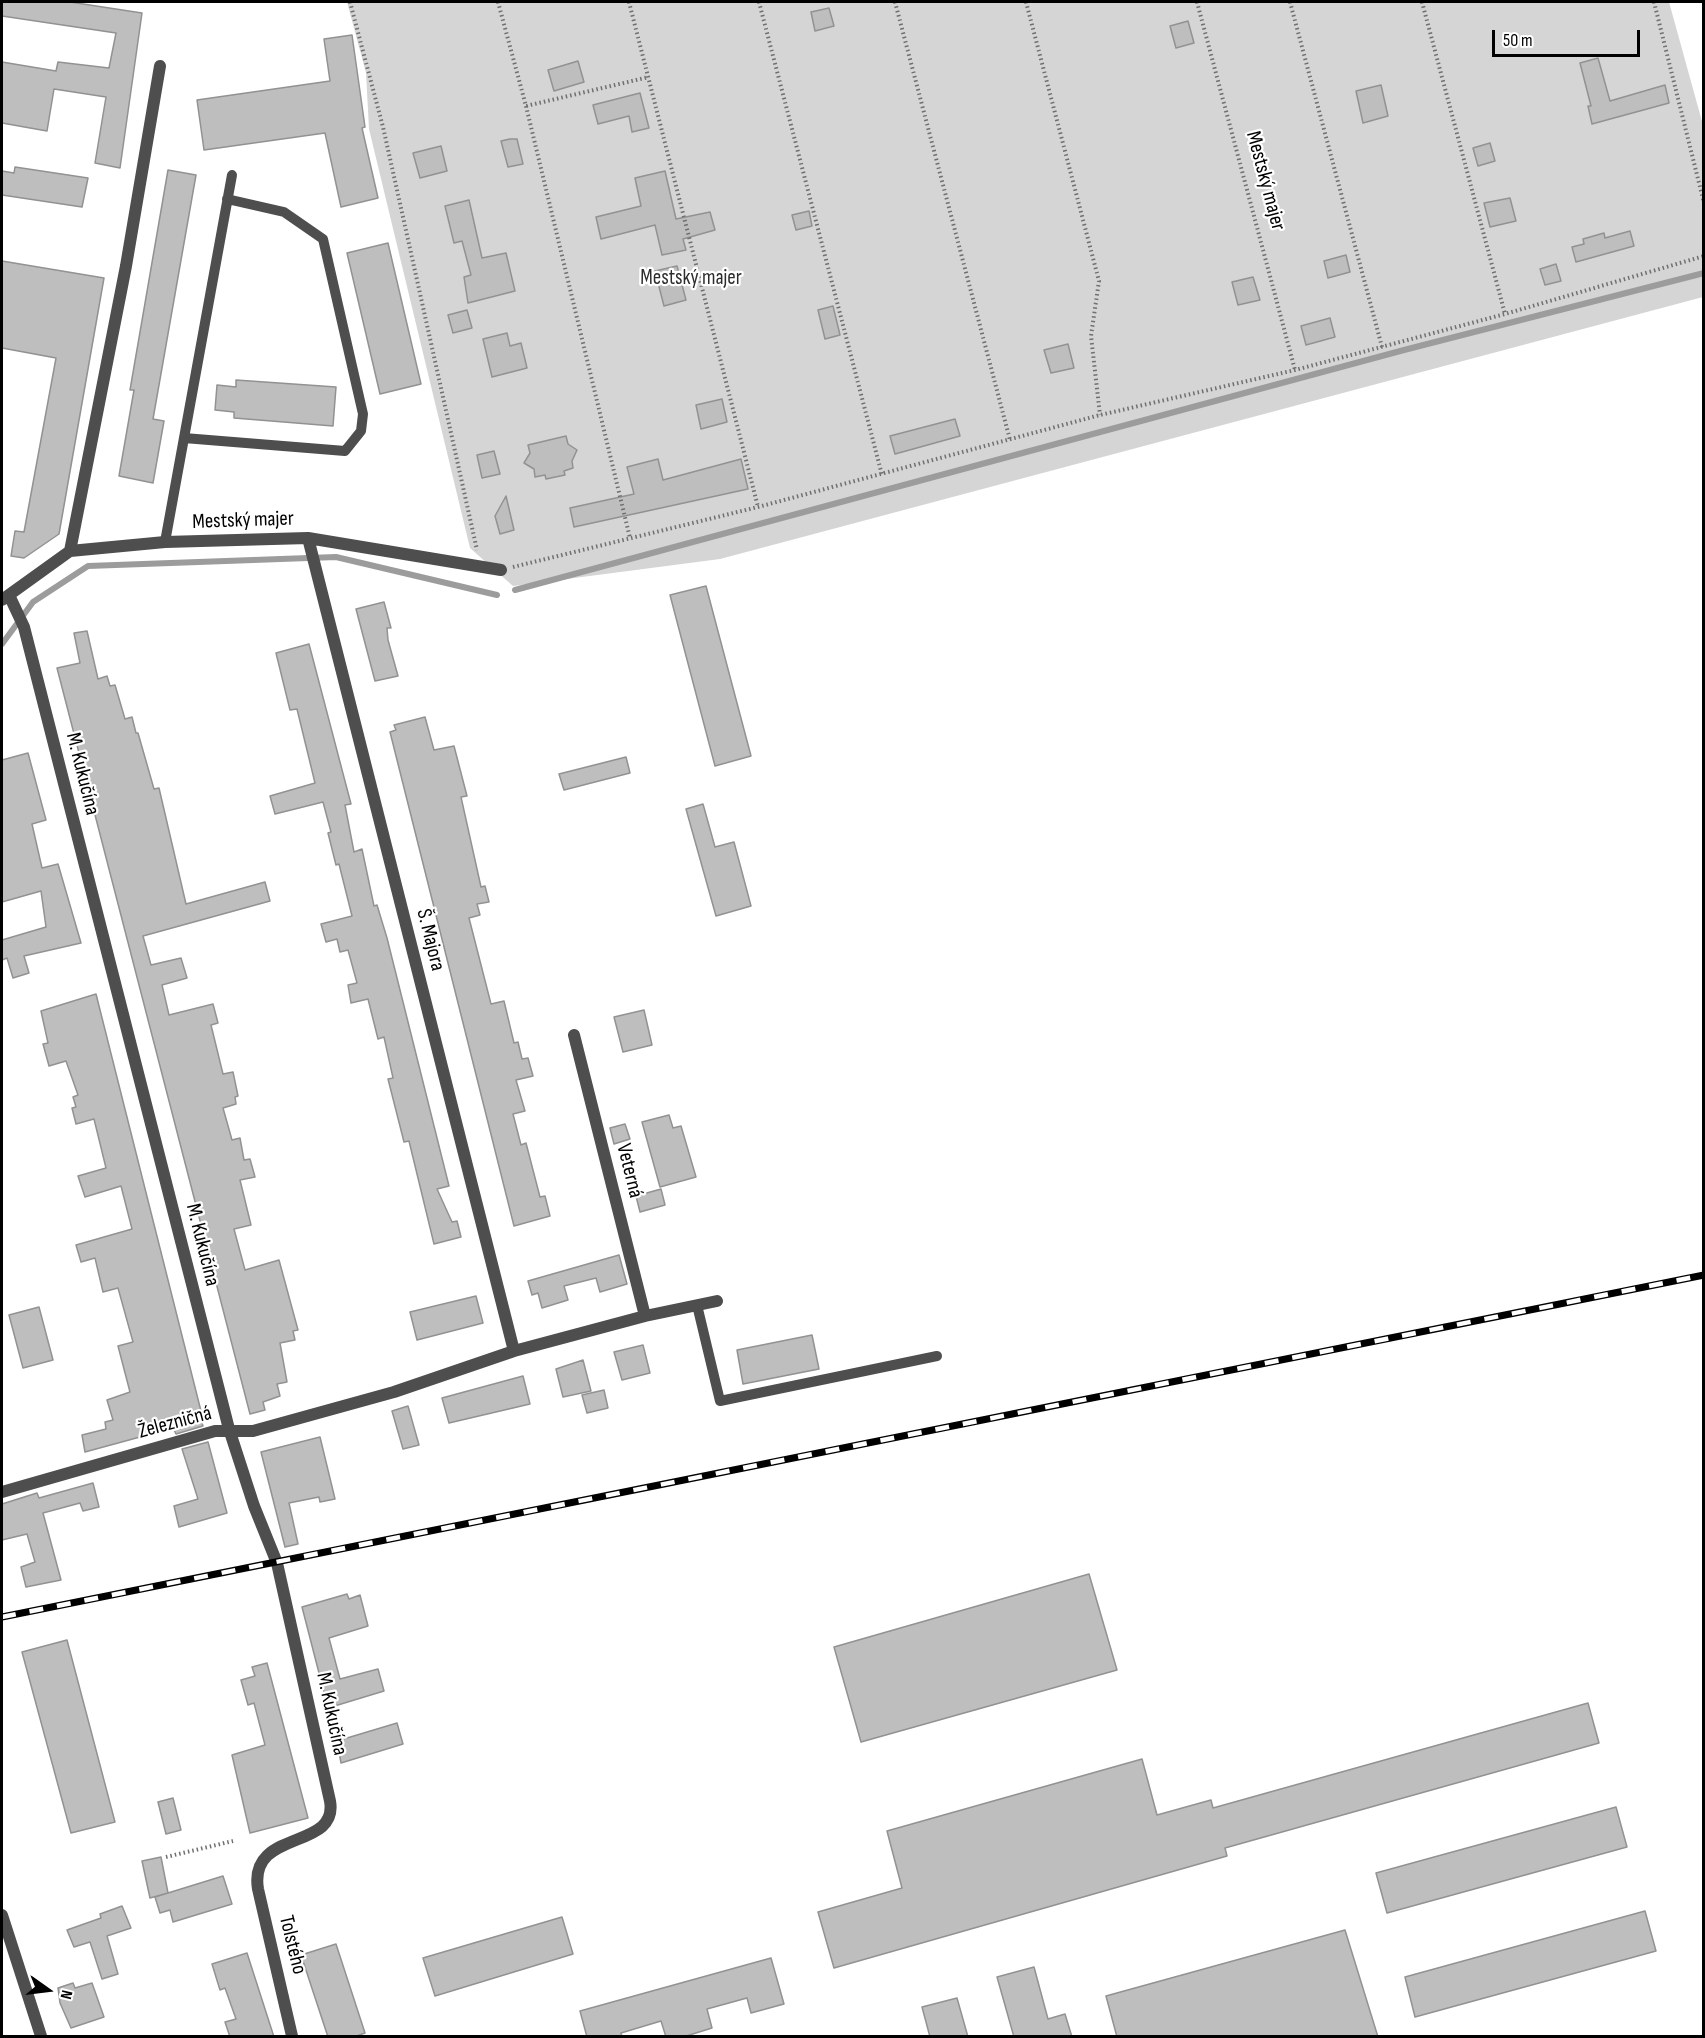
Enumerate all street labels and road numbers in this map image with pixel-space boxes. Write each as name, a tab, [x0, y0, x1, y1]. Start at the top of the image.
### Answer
street label: Mestský majer	[1240, 129, 1290, 233]
street label: Mestský majer	[192, 507, 294, 535]
street label: M. Kukučína	[60, 730, 104, 818]
street label: Š. Majora	[410, 906, 450, 974]
street label: Veterná	[610, 1141, 648, 1201]
street label: M. Kukučína	[180, 1201, 224, 1289]
street label: Železničná	[136, 1401, 214, 1445]
street label: M. Kukučína	[310, 1670, 352, 1758]
street label: Tolstého	[273, 1913, 311, 1977]

